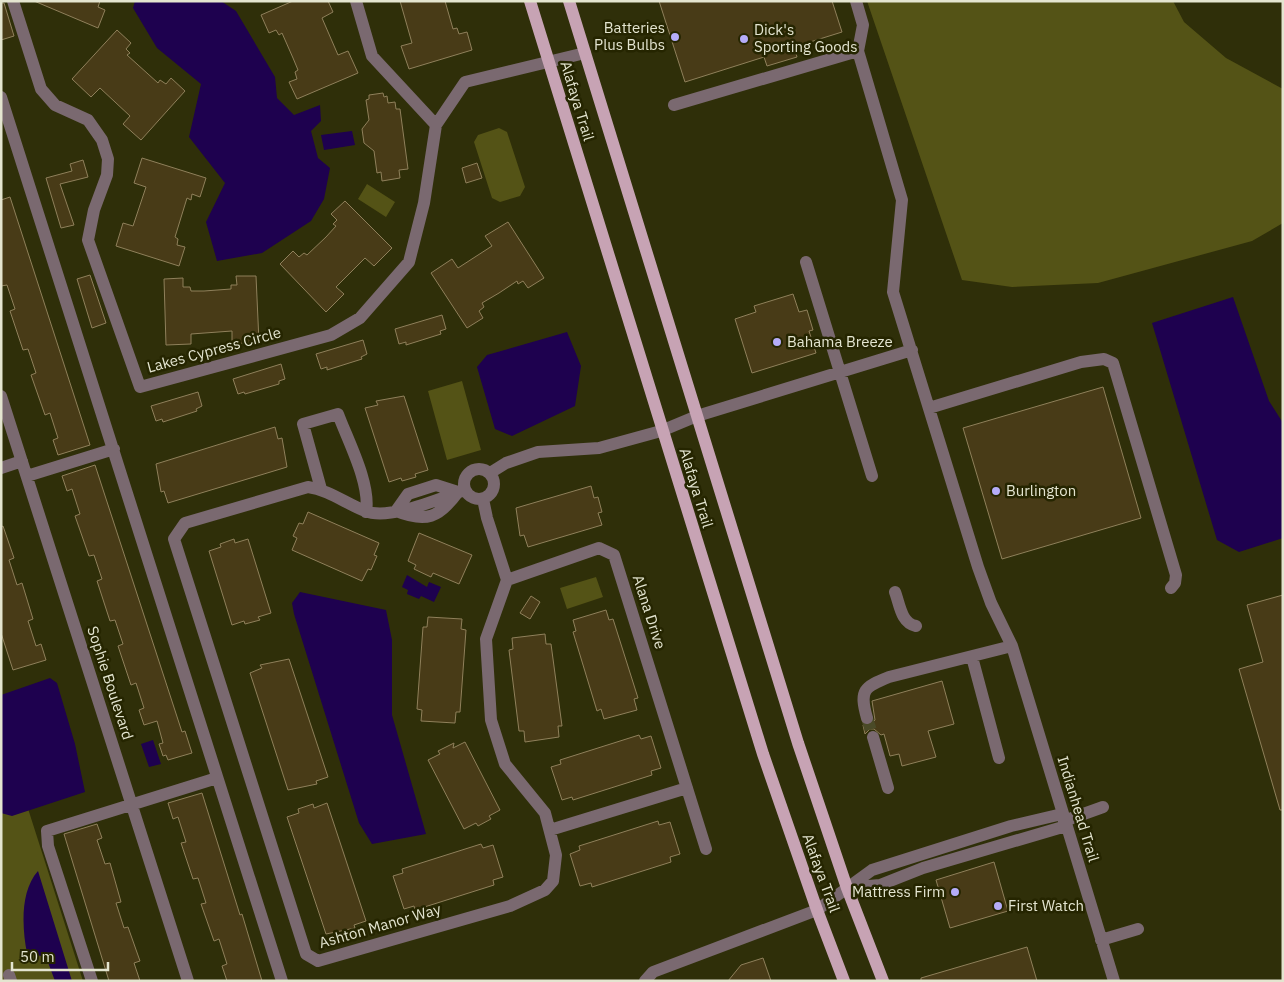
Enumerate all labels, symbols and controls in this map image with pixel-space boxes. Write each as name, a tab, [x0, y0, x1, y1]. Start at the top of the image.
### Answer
place label: Batteries Plus Bulbs	[594, 18, 665, 54]
place label: Dick's Sporting Goods	[754, 20, 858, 56]
marker: Batteries Plus Bulbs	[669, 31, 681, 43]
marker: Dick's Sporting Goods	[738, 33, 750, 45]
street label: Alafaya Trail	[556, 59, 599, 143]
street label: Lakes Cypress Circle	[145, 323, 283, 377]
place label: Bahama Breeze	[787, 332, 893, 351]
marker: Bahama Breeze	[771, 336, 783, 348]
street label: Alafaya Trail	[675, 446, 718, 530]
place label: Burlington	[1006, 481, 1076, 500]
marker: Burlington	[990, 485, 1002, 497]
street label: Alana Drive	[629, 572, 670, 651]
street label: Sophie Boulevard	[83, 624, 138, 742]
street label: Indianhead Trail	[1053, 754, 1104, 864]
street label: Alafaya Trail	[798, 831, 845, 915]
place label: Mattress Firm	[852, 882, 945, 901]
marker: Mattress Firm	[949, 886, 961, 898]
place label: First Watch	[1008, 896, 1084, 915]
street label: Ashton Manor Way	[317, 899, 443, 952]
marker: First Watch	[992, 900, 1004, 912]
scale bar	[12, 940, 109, 972]
text: 50 m	[20, 947, 55, 966]

